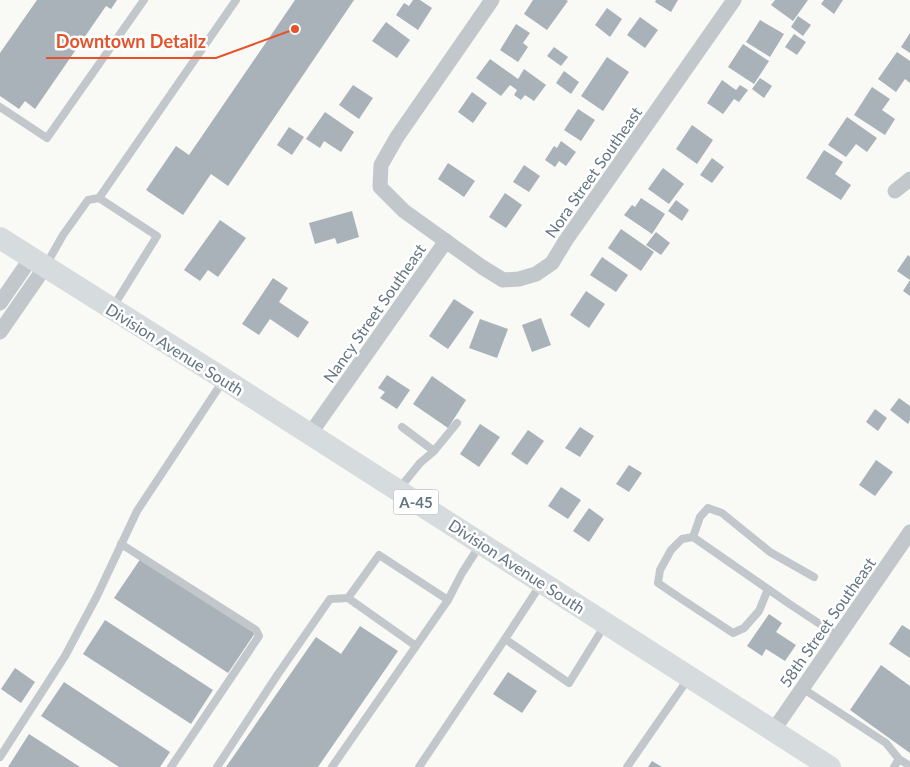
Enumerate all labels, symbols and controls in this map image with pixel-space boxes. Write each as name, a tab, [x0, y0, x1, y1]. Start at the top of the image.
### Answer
callout: Downtown Detailz	[46, 25, 216, 58]
text: Downtown Detailz	[56, 30, 206, 52]
street label: Nora Street Southeast	[541, 103, 645, 241]
street label: Nancy Street Southeast	[319, 240, 429, 386]
street label: Division Avenue South	[103, 299, 247, 399]
road number: A-45	[394, 490, 438, 514]
street label: Division Avenue South	[445, 515, 589, 617]
street label: 58th Street Southeast	[775, 553, 879, 690]

